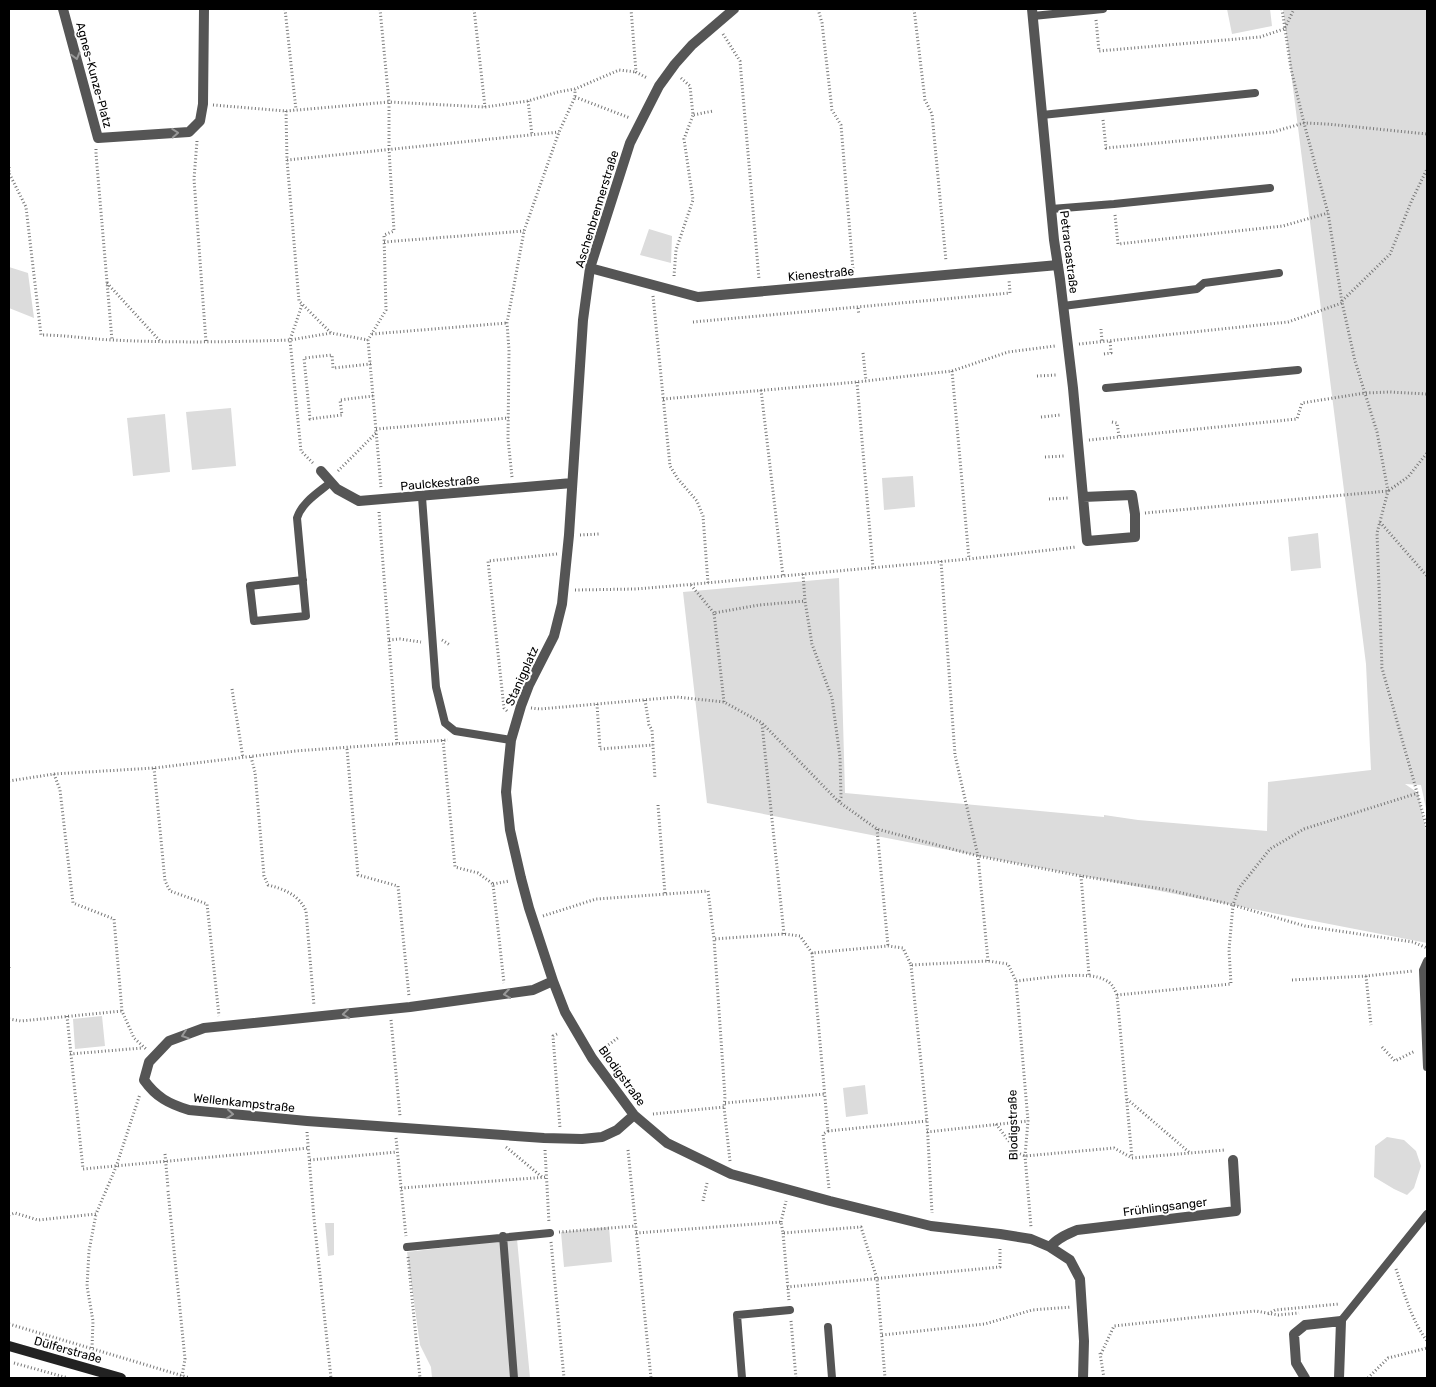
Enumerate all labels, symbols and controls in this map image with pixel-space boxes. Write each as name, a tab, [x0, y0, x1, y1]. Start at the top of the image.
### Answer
street label: Agnes-Kunze-Platz	[73, 21, 115, 129]
one-way arrow	[70, 51, 80, 59]
one-way arrow	[171, 127, 179, 138]
street label: Aschenbrennerstraße	[572, 148, 622, 269]
street label: Petrarcastraße	[1057, 210, 1081, 295]
street label: Kienestraße	[787, 264, 855, 284]
street label: Paulckestraße	[400, 473, 480, 493]
street label: Stanigplatz	[503, 644, 541, 708]
one-way arrow	[503, 988, 511, 999]
one-way arrow	[341, 1008, 349, 1019]
one-way arrow	[181, 1029, 190, 1039]
street label: Blodigstraße	[596, 1043, 649, 1109]
street label: Blodigstraße	[1005, 1089, 1021, 1160]
street label: Wellenkampstraße	[192, 1091, 296, 1115]
one-way arrow	[227, 1108, 235, 1119]
street label: Frühlingsanger	[1122, 1195, 1208, 1219]
street label: Dülferstraße	[32, 1334, 104, 1366]

